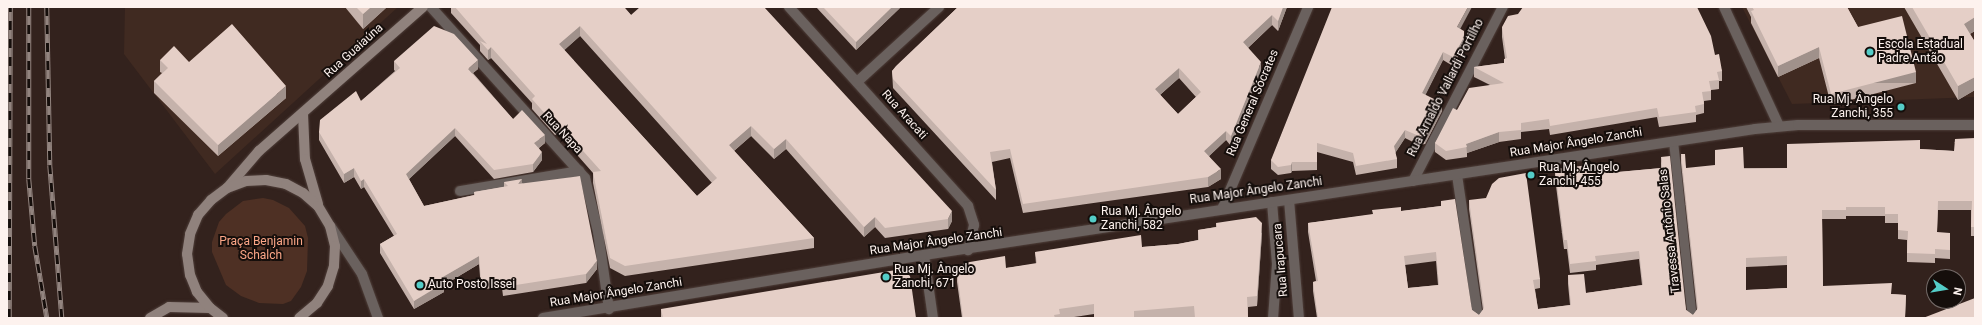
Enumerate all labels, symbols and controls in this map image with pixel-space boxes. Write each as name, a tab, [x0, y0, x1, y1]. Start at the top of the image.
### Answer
street label: Rua Arnaldo Vallardi Portilho	[1405, 17, 1487, 159]
street label: Rua Guaiaúna	[322, 21, 386, 81]
place label: Escola Estadual Padre Antão	[1878, 38, 1963, 66]
marker: Escola Estadual Padre Antão	[1865, 47, 1875, 57]
street label: Rua General Sócrates	[1224, 48, 1282, 158]
street label: Rua Aracati	[878, 87, 930, 143]
place label: Rua Mj. Ângelo Zanchi, 355	[1813, 93, 1893, 121]
marker: Rua Mj. Ângelo Zanchi, 355	[1896, 102, 1906, 112]
street label: Rua Napa	[539, 109, 585, 157]
street label: Rua Major Ângelo Zanchi	[1509, 125, 1643, 161]
place label: Rua Mj. Ângelo Zanchi, 455	[1539, 161, 1619, 189]
street label: Travessa Antônio Salas	[1656, 168, 1684, 294]
marker: Rua Mj. Ângelo Zanchi, 455	[1526, 170, 1536, 180]
street label: Rua Major Ângelo Zanchi	[1189, 175, 1323, 207]
place label: Rua Mj. Ângelo Zanchi, 582	[1101, 205, 1181, 233]
marker: Rua Mj. Ângelo Zanchi, 582	[1088, 214, 1098, 224]
street label: Rua Irapucara	[1271, 223, 1291, 297]
street label: Rua Major Ângelo Zanchi	[869, 226, 1003, 258]
park label: Praça Benjamin Schalch	[219, 235, 303, 263]
place label: Rua Mj. Ângelo Zanchi, 671	[894, 263, 974, 291]
north arrow	[1926, 269, 1966, 309]
marker: Rua Mj. Ângelo Zanchi, 671	[881, 272, 891, 282]
street label: Rua Major Ângelo Zanchi	[549, 275, 683, 311]
place label: Auto Posto Issei	[428, 278, 515, 292]
marker: Auto Posto Issei	[415, 280, 425, 290]
text: N	[1950, 286, 1964, 297]

